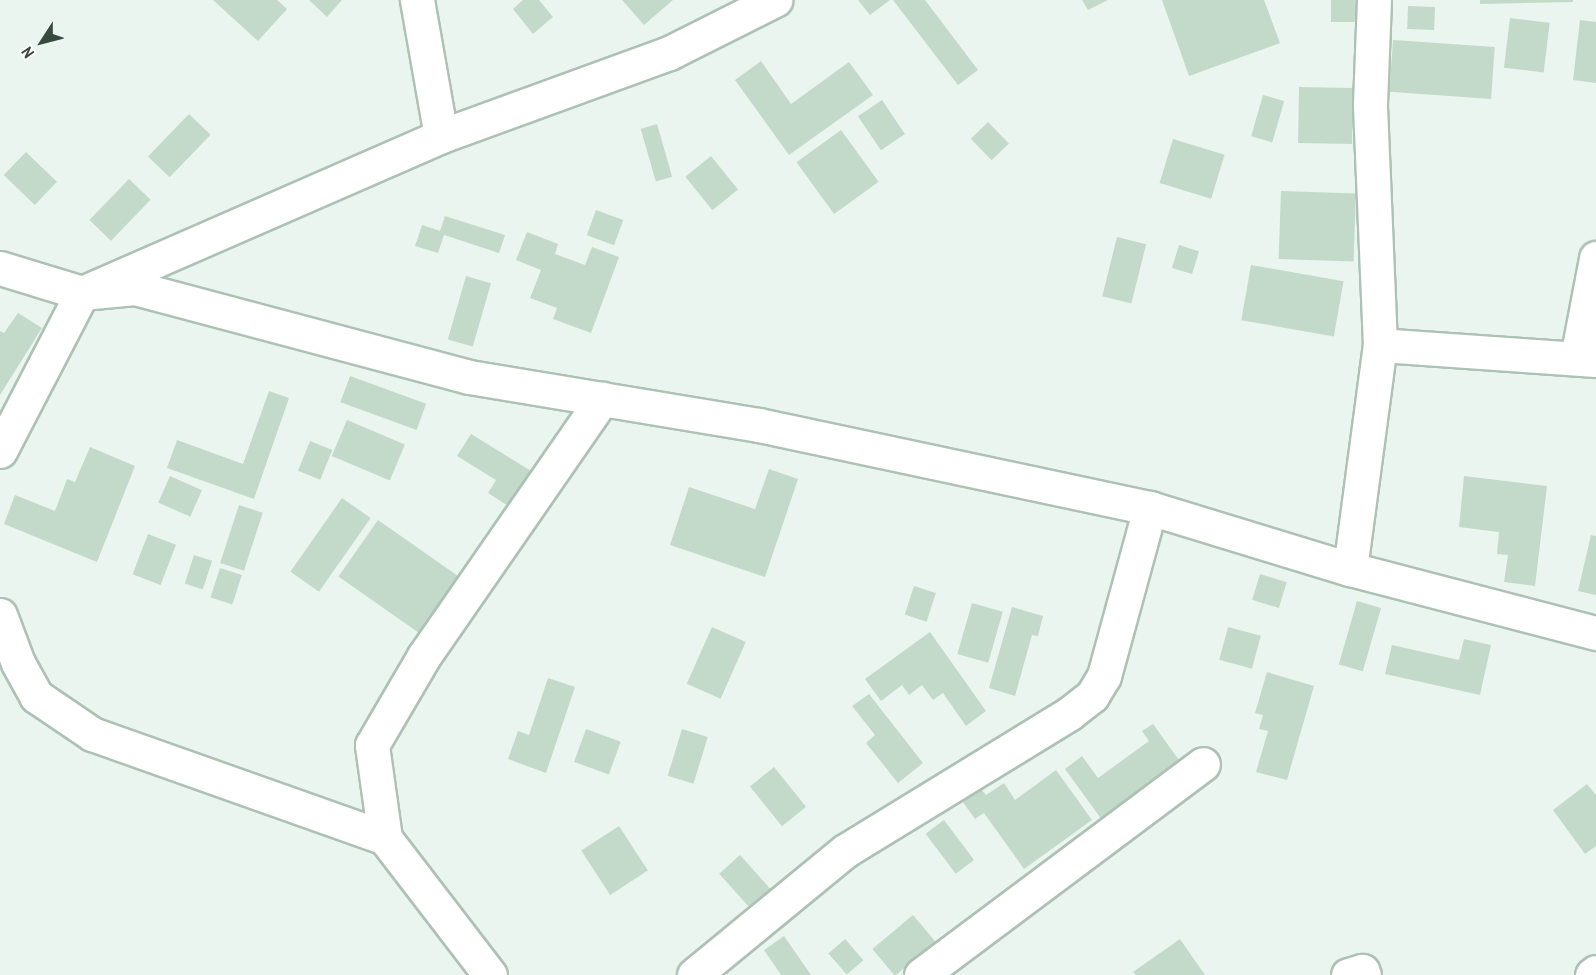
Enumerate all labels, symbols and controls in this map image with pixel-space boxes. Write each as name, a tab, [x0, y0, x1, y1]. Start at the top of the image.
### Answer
north arrow	[12, 12, 72, 72]
text: N	[16, 42, 39, 63]

